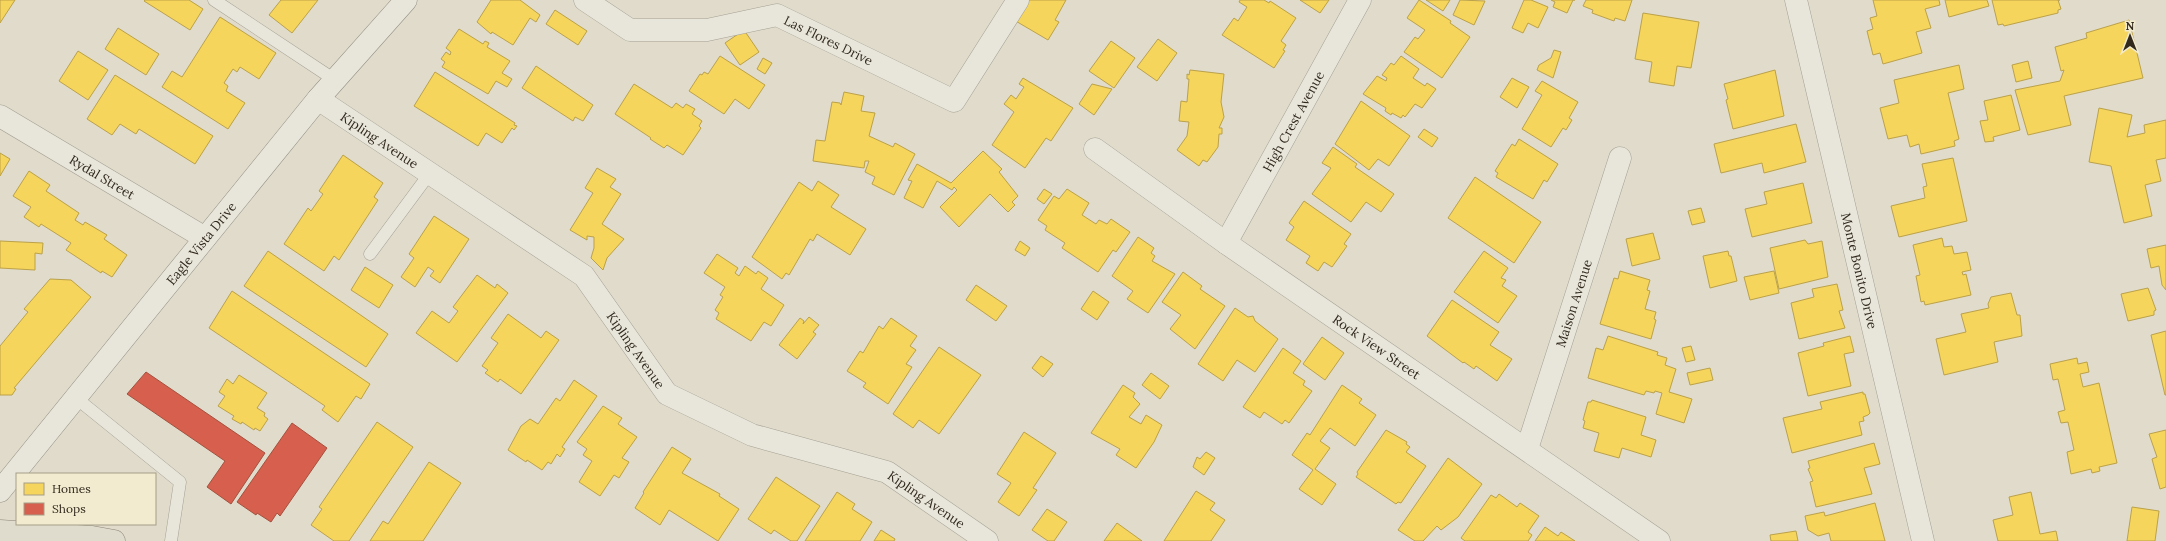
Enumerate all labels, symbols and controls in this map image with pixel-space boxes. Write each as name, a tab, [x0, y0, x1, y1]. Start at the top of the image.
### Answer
street label: Las Flores Drive	[781, 12, 876, 69]
north arrow	[2110, 16, 2150, 56]
text: N	[2126, 19, 2135, 33]
street label: High Crest Avenue	[1259, 68, 1328, 175]
street label: Kipling Avenue	[337, 108, 422, 172]
street label: Rydal Street	[66, 151, 138, 203]
street label: Eagle Vista Drive	[163, 199, 240, 289]
street label: Monte Bonito Drive	[1837, 211, 1881, 331]
street label: Maison Avenue	[1552, 257, 1596, 350]
street label: Kipling Avenue	[603, 309, 669, 392]
street label: Rock View Street	[1329, 311, 1423, 383]
street label: Kipling Avenue	[884, 467, 968, 532]
legend	[16, 473, 156, 525]
text: Homes	[52, 481, 91, 496]
text: Shops	[52, 501, 86, 516]

